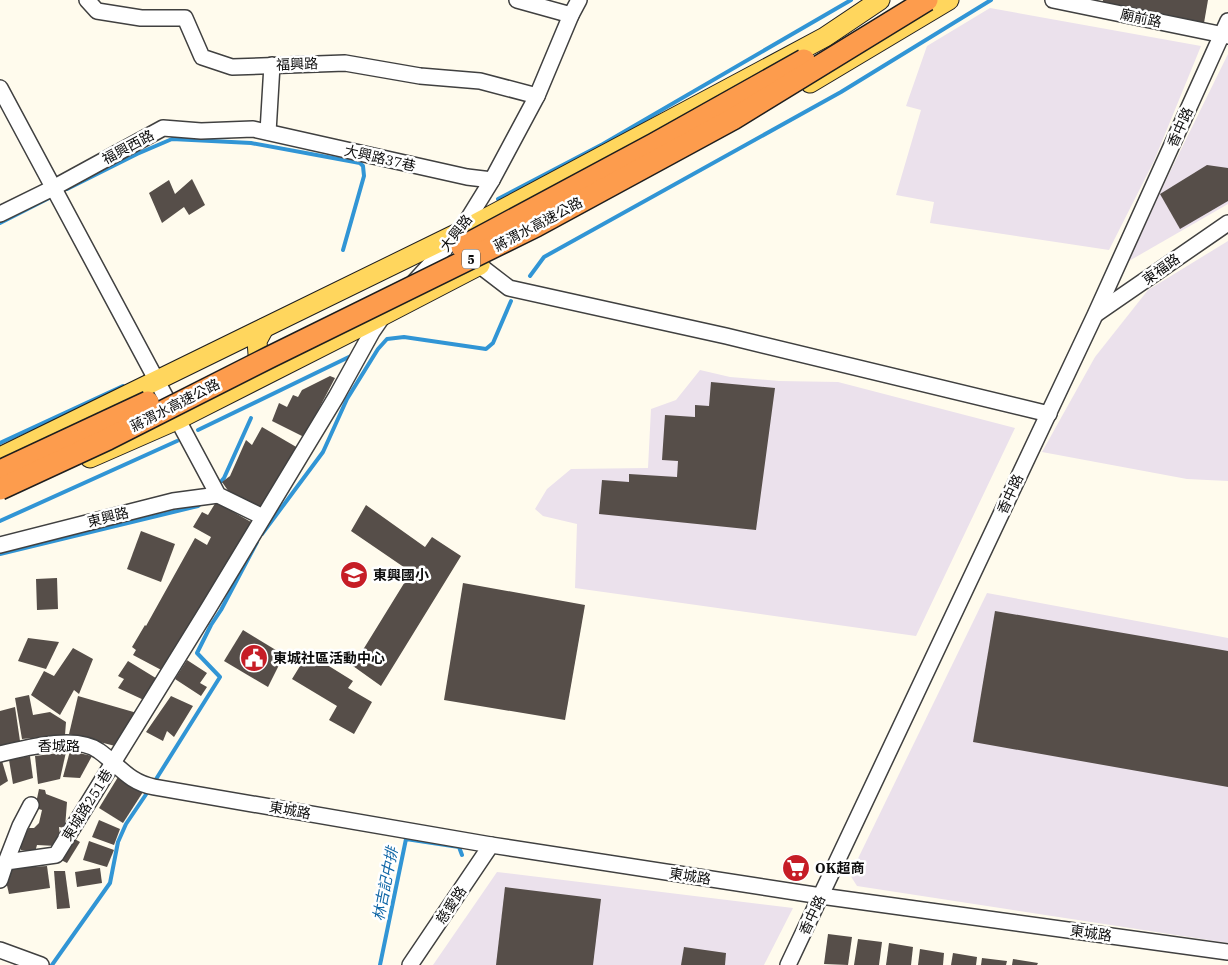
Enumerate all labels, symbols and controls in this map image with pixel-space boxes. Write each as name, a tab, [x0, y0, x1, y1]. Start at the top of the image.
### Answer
street label: 廟前路	[1119, 5, 1163, 31]
street label: 福興路	[276, 54, 318, 74]
street label: 香中路	[1163, 104, 1197, 150]
street label: 福興西路	[99, 126, 157, 168]
street label: 大興路37巷	[343, 141, 417, 175]
street label: 蔣渭水高速公路	[491, 193, 585, 255]
street label: 大興路	[436, 211, 476, 255]
road number: 5	[462, 250, 480, 268]
street label: 東福路	[1139, 250, 1183, 288]
street label: 蔣渭水高速公路	[127, 375, 223, 435]
street label: 香中路	[993, 471, 1027, 517]
street label: 東興路	[85, 503, 131, 531]
school or university icon: 東興國小	[339, 560, 369, 590]
place label: 東興國小	[373, 566, 429, 584]
public building icon: 東城社區活動中心	[239, 643, 269, 673]
place label: 東城社區活動中心	[273, 649, 385, 667]
street label: 香城路	[38, 737, 80, 755]
street label: 東城路251巷	[58, 766, 116, 844]
street label: 東城路	[268, 797, 312, 823]
water label: 林吉記中排	[369, 843, 402, 923]
supermarket icon: OK超商	[781, 853, 811, 883]
place label: OK超商	[815, 859, 864, 877]
street label: 東城路	[668, 864, 712, 888]
street label: 慈愛路	[432, 883, 470, 927]
street label: 香中路	[795, 892, 829, 938]
street label: 東城路	[1069, 921, 1113, 945]

